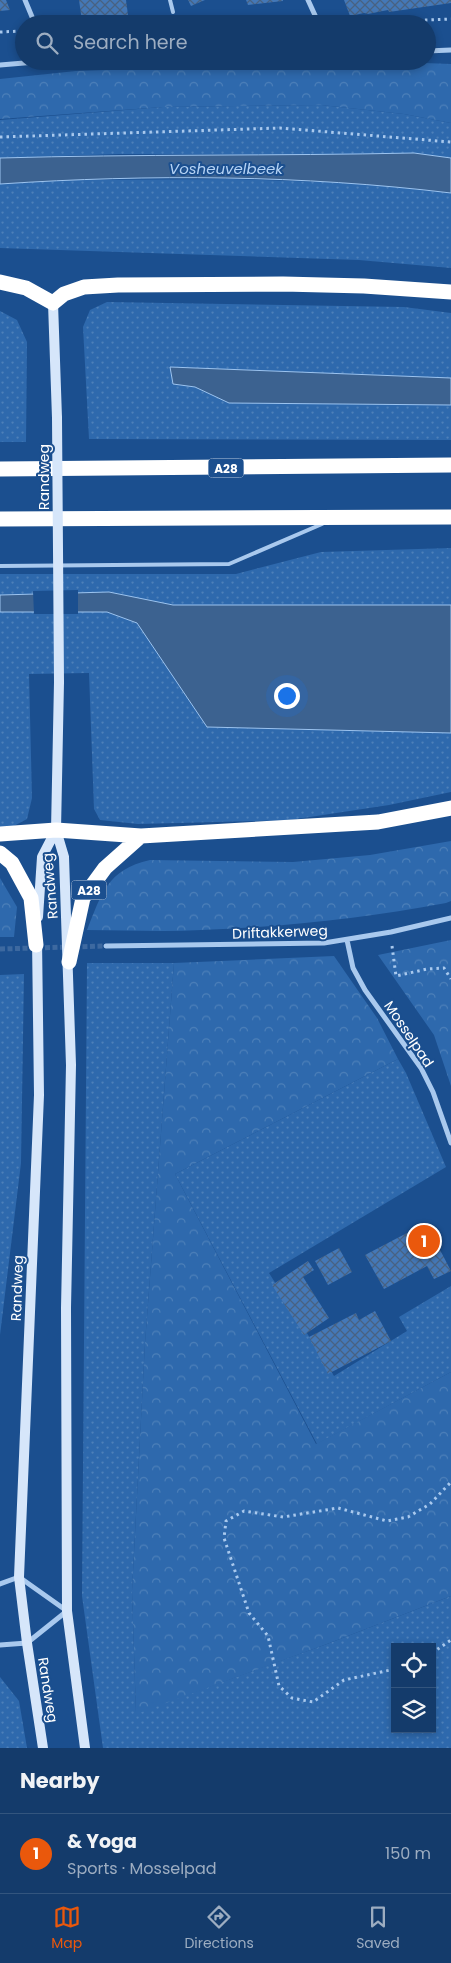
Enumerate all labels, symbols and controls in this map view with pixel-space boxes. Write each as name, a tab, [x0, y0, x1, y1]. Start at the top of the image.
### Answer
search box	[15, 15, 436, 70]
icon: search	[33, 29, 61, 57]
text: Search here	[73, 29, 187, 56]
water label: Vosheuvelbeek	[169, 158, 284, 179]
street label: Randweg	[34, 444, 54, 510]
road number: A28	[208, 458, 244, 478]
your location	[274, 683, 300, 709]
street label: Randweg	[37, 852, 63, 920]
road number: A28	[72, 880, 106, 900]
street label: Driftakkerweg	[232, 920, 328, 944]
street label: Mosselpad	[379, 997, 439, 1071]
pin: 1	[408, 1222, 440, 1260]
street label: Randweg	[6, 1255, 28, 1321]
map controls	[391, 1643, 436, 1733]
button: locate	[391, 1643, 436, 1688]
street label: Randweg	[33, 1656, 63, 1724]
button: layers	[391, 1688, 436, 1733]
text: Nearby	[20, 1766, 100, 1795]
text: & Yoga	[67, 1828, 137, 1855]
text: 1	[33, 1842, 39, 1865]
text: 150 m	[385, 1842, 431, 1865]
text: Sports · Mosselpad	[67, 1857, 217, 1880]
tab: Map	[51, 1903, 82, 1954]
tab: Directions	[184, 1903, 254, 1954]
tab: Saved	[356, 1903, 400, 1954]

